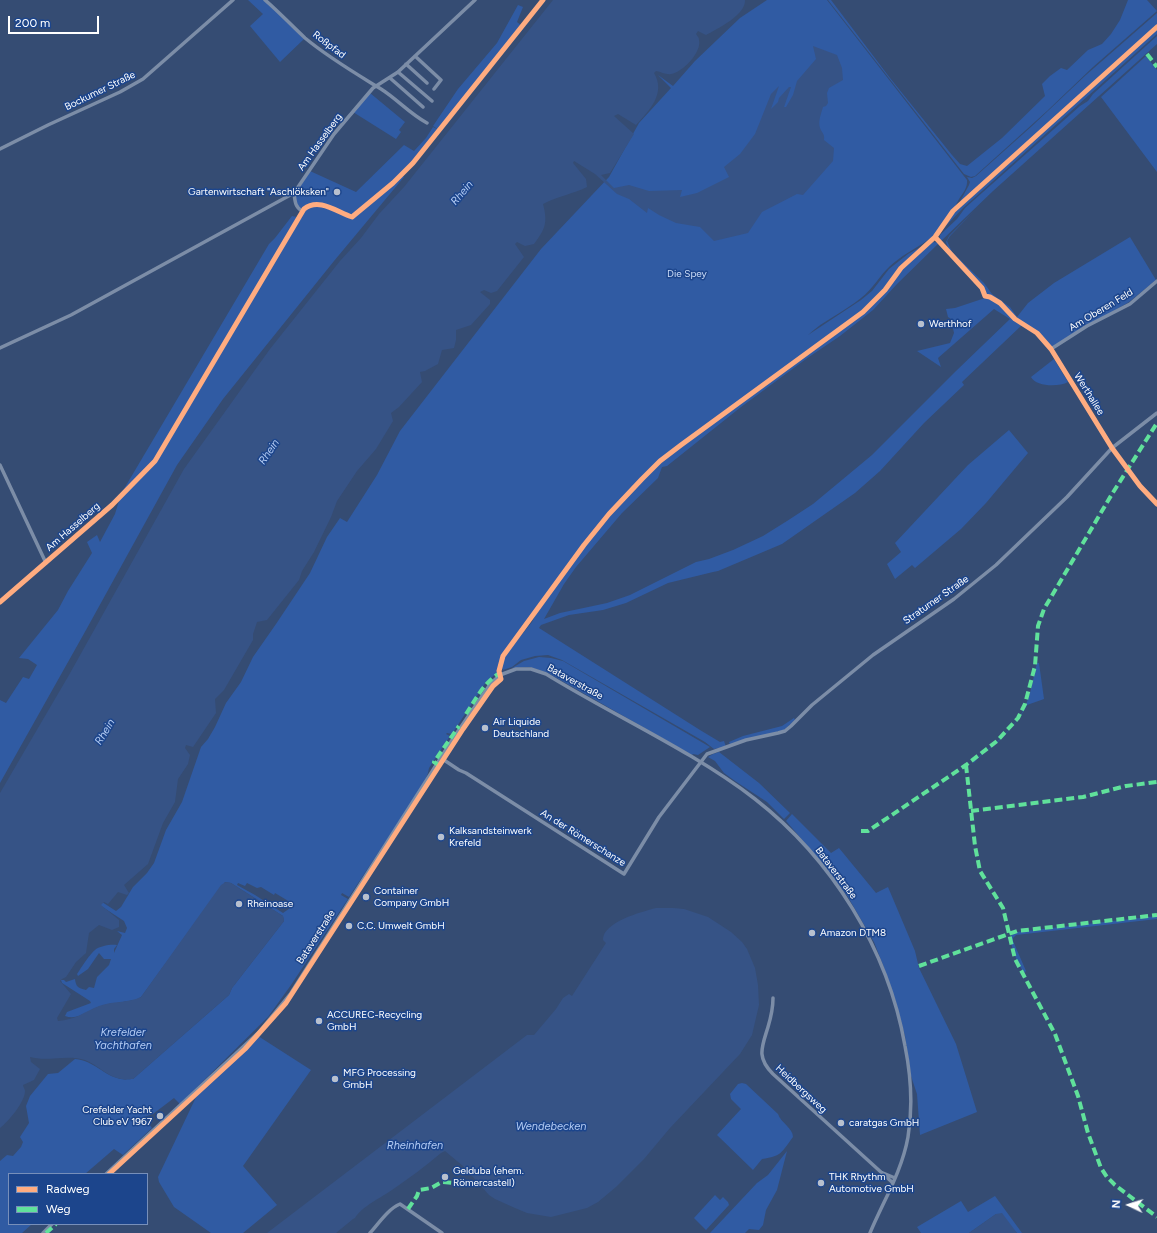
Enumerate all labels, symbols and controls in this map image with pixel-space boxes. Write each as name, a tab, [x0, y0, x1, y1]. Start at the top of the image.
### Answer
scale bar	[10, 8, 101, 34]
text: 200 m	[15, 16, 50, 30]
street label: Roßpfad	[310, 29, 348, 61]
street label: Bockumer Straße	[63, 69, 137, 113]
street label: Am Hasselberg	[295, 111, 345, 173]
water label: Rhein	[448, 178, 476, 208]
place label: Gartenwirtschaft "Aschlöksken"	[188, 186, 329, 198]
marker: Gartenwirtschaft "Aschlöksken"	[332, 187, 342, 197]
park label: Die Spey	[667, 268, 707, 280]
street label: Am Oberen Feld	[1067, 286, 1135, 334]
place label: Werthhof	[929, 318, 971, 330]
marker: Werthhof	[916, 319, 926, 329]
street label: Werthallee	[1071, 371, 1107, 417]
water label: Rhein	[256, 437, 282, 467]
street label: Am Hasselberg	[43, 500, 103, 554]
street label: Stratumer Straße	[901, 573, 971, 627]
street label: Bataverstraße	[545, 662, 605, 702]
place label: Air Liquide Deutschland	[493, 716, 549, 740]
water label: Rhein	[92, 717, 118, 747]
marker: Air Liquide Deutschland	[480, 723, 490, 733]
street label: An der Römerschanze	[538, 807, 628, 869]
place label: Kalksandsteinwerk Krefeld	[449, 825, 531, 848]
marker: Kalksandsteinwerk Krefeld	[436, 832, 446, 842]
street label: Bataverstraße	[813, 845, 859, 901]
place label: Container Company GmbH	[374, 885, 449, 908]
marker: Container Company GmbH	[361, 892, 371, 902]
place label: Rheinoase	[247, 898, 293, 910]
marker: Rheinoase	[234, 899, 244, 909]
street label: Bataverstraße	[294, 908, 338, 966]
place label: C.C. Umwelt GmbH	[357, 920, 445, 932]
marker: C.C. Umwelt GmbH	[344, 921, 354, 931]
place label: Amazon DTM8	[820, 927, 886, 939]
marker: Amazon DTM8	[807, 928, 817, 938]
place label: ACCUREC-Recycling GmbH	[327, 1009, 422, 1032]
marker: ACCUREC-Recycling GmbH	[314, 1016, 324, 1026]
water label: Krefelder Yachthafen	[94, 1026, 152, 1052]
street label: Heidbergsweg	[773, 1062, 829, 1116]
place label: MFG Processing GmbH	[343, 1067, 416, 1090]
marker: MFG Processing GmbH	[330, 1074, 340, 1084]
place label: Crefelder Yacht Club eV 1967	[82, 1104, 152, 1128]
marker: Crefelder Yacht Club eV 1967	[155, 1111, 165, 1121]
place label: caratgas GmbH	[849, 1117, 919, 1129]
marker: caratgas GmbH	[836, 1118, 846, 1128]
water label: Wendebecken	[516, 1120, 586, 1134]
water label: Rheinhafen	[387, 1139, 443, 1153]
place label: Gelduba (ehem. Römercastell)	[453, 1165, 524, 1188]
place label: THK Rhythm Automotive GmbH	[829, 1171, 914, 1194]
marker: Gelduba (ehem. Römercastell)	[440, 1172, 450, 1182]
legend	[8, 1173, 148, 1225]
marker: THK Rhythm Automotive GmbH	[816, 1178, 826, 1188]
text: Radweg	[46, 1182, 90, 1196]
north arrow	[1109, 1185, 1149, 1225]
text: N	[1110, 1199, 1123, 1209]
text: Weg	[46, 1202, 71, 1216]

